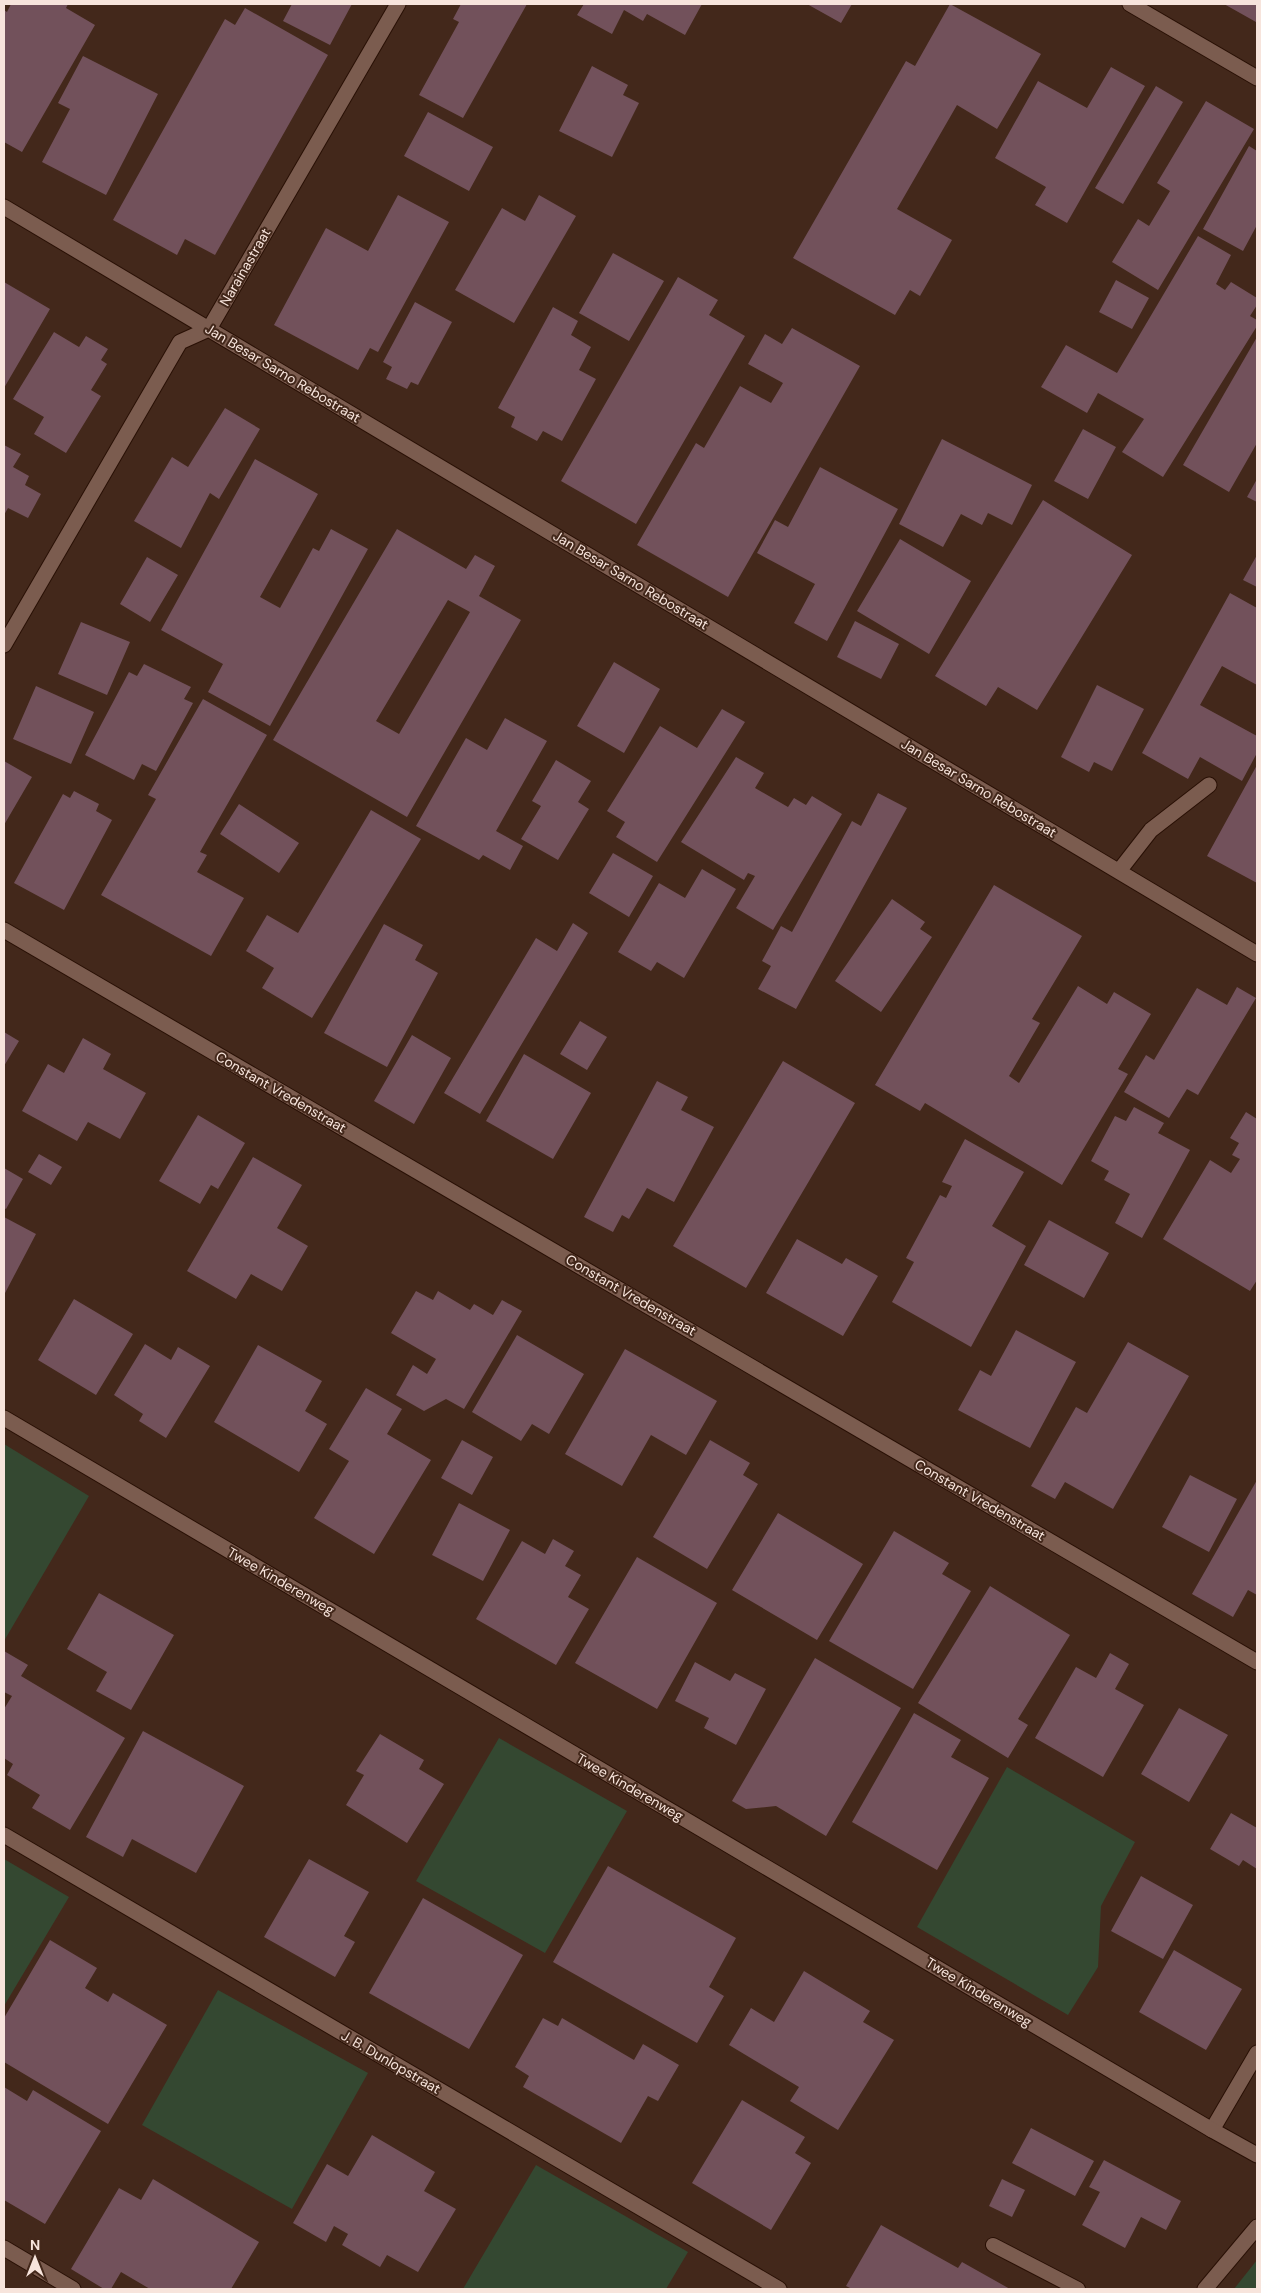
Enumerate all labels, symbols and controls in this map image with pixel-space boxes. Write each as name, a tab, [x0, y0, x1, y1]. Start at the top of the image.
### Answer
street label: Narainastraat	[215, 225, 275, 309]
street label: Jan Besar Sarno Rebostraat	[202, 319, 364, 427]
street label: Jan Besar Sarno Rebostraat	[550, 526, 712, 634]
street label: Jan Besar Sarno Rebostraat	[898, 734, 1060, 842]
street label: Constant Vredenstraat	[212, 1047, 350, 1137]
street label: Constant Vredenstraat	[562, 1250, 700, 1340]
street label: Constant Vredenstraat	[911, 1455, 1049, 1545]
street label: Twee Kinderenweg	[224, 1543, 338, 1619]
street label: Twee Kinderenweg	[573, 1749, 687, 1825]
street label: Twee Kinderenweg	[923, 1953, 1035, 2031]
street label: J. B. Dunlopstraat	[338, 2026, 444, 2098]
north arrow	[10, 2233, 60, 2283]
text: N	[30, 2236, 40, 2254]

